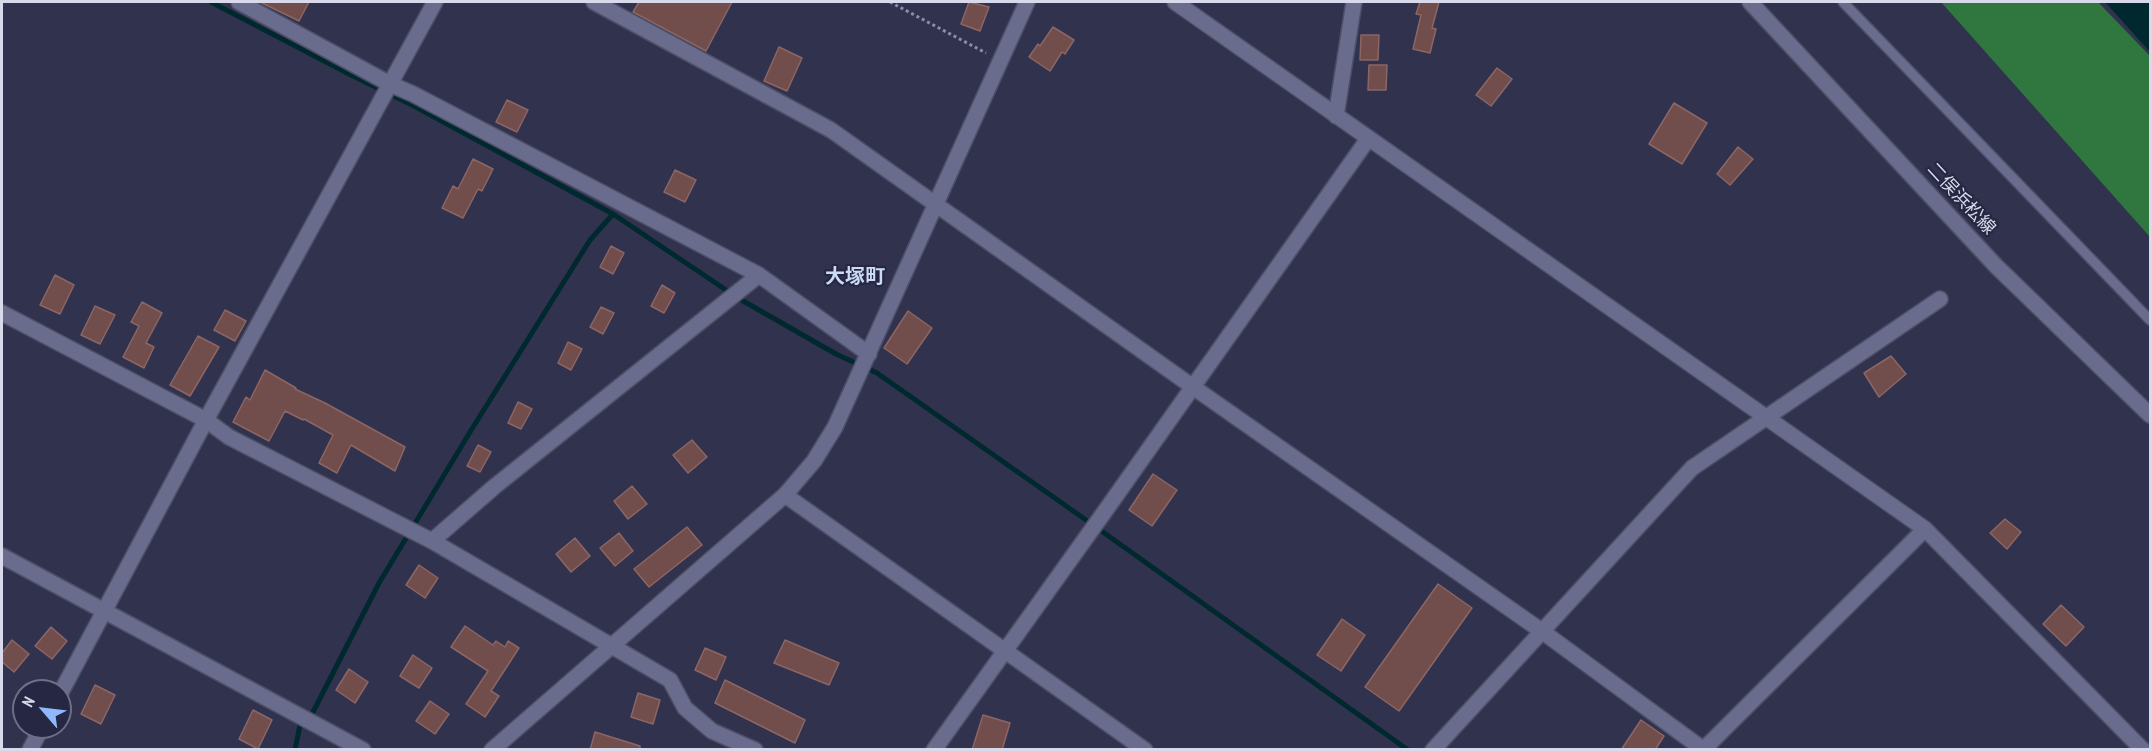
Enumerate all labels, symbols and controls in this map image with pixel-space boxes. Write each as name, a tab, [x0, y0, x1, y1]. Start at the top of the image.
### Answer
street label: 二俣浜松線	[1922, 159, 2000, 239]
district label: 大塚町	[825, 265, 885, 289]
north arrow	[12, 679, 72, 739]
text: N	[17, 693, 39, 710]

